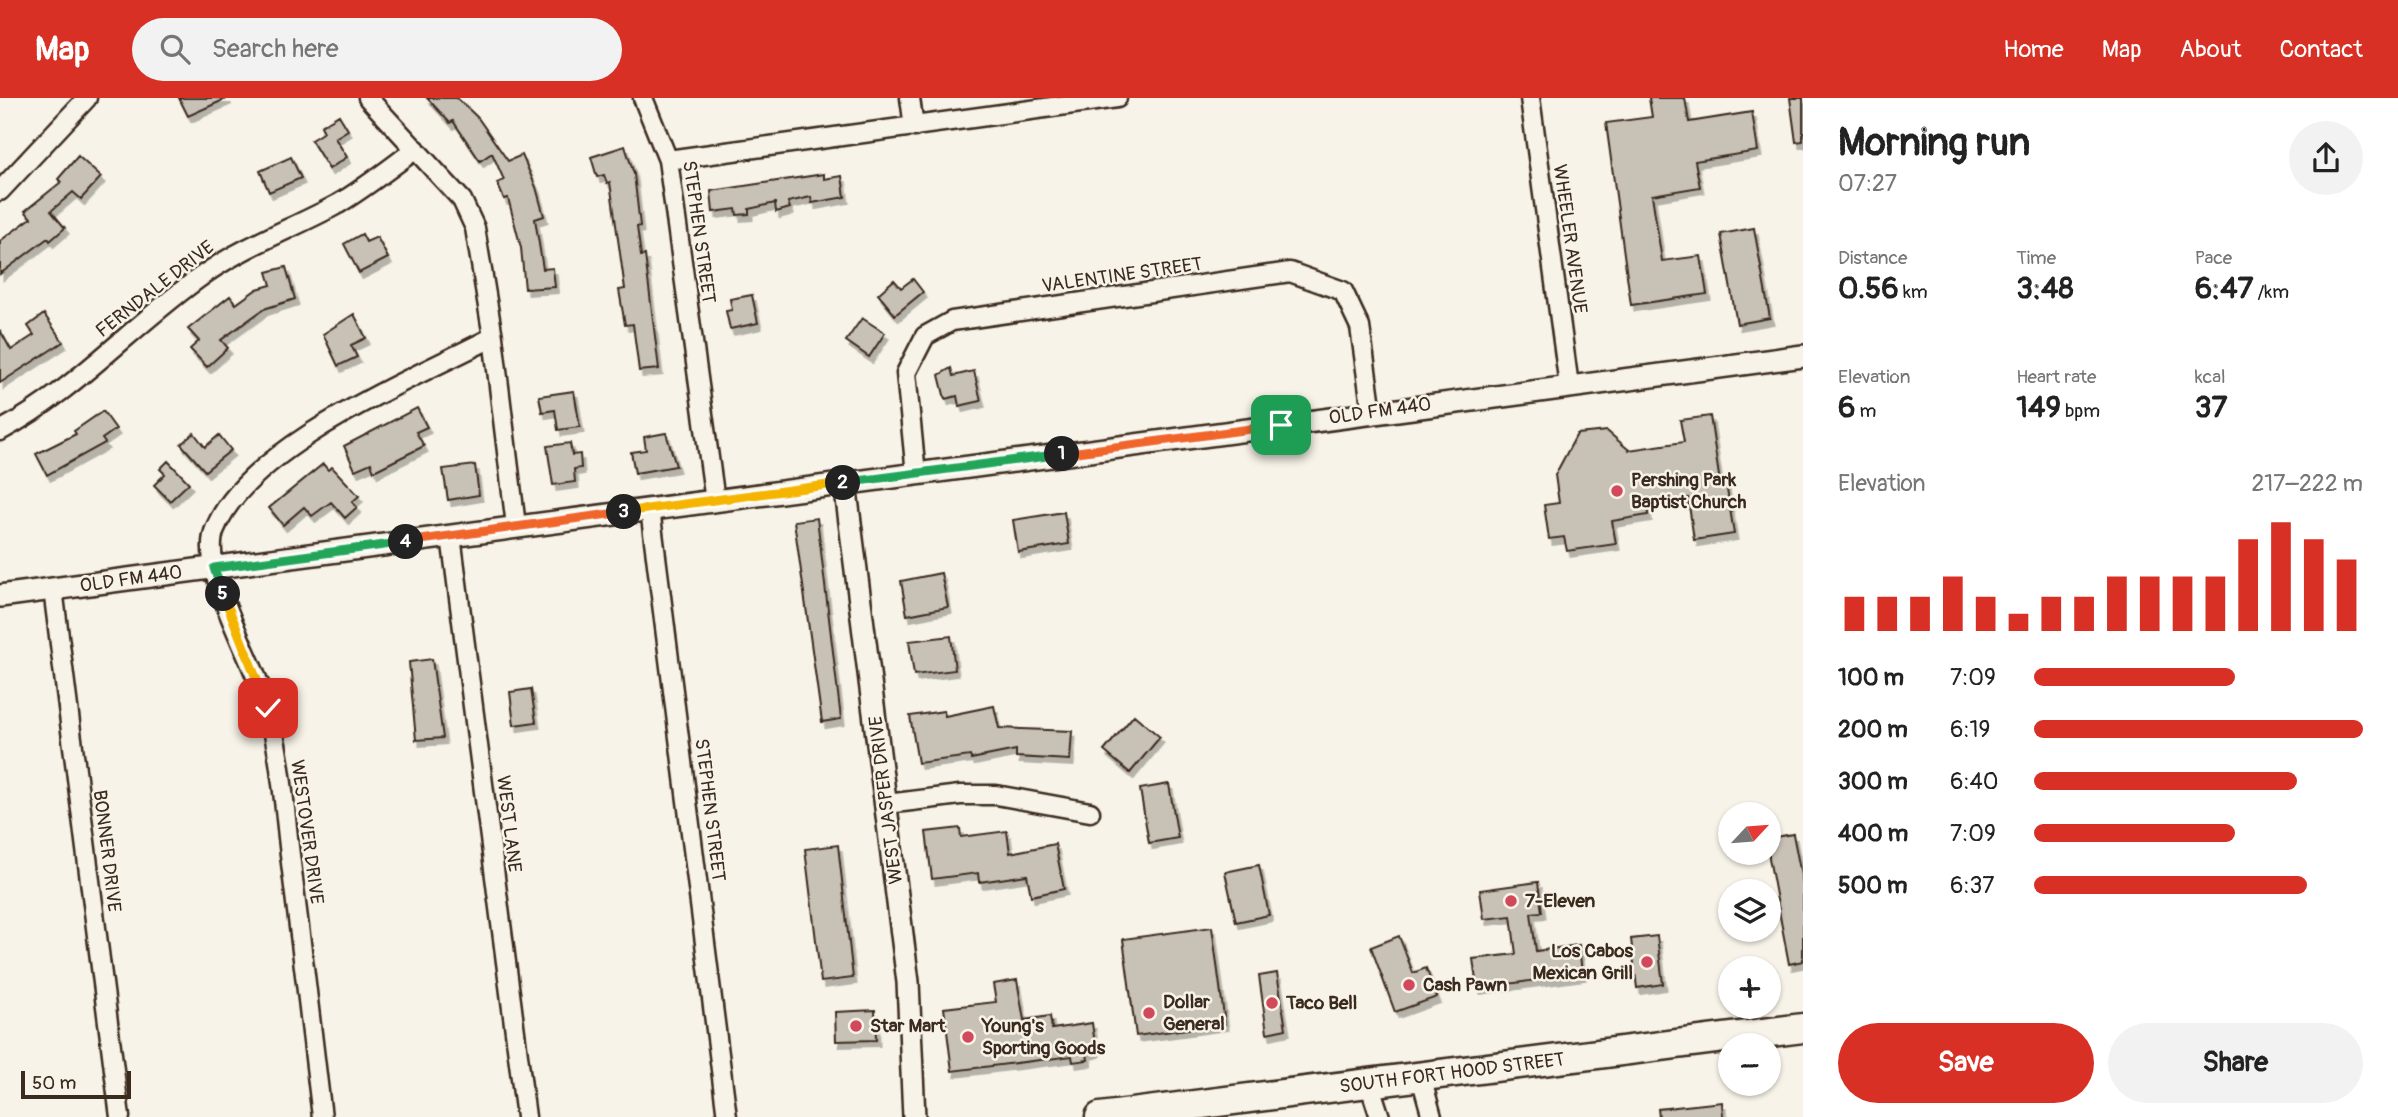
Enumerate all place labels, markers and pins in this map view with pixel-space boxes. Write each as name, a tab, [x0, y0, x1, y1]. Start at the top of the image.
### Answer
pin	[1251, 395, 1311, 455]
pin: 1	[1044, 436, 1080, 472]
pin: 2	[826, 466, 860, 500]
place label: Pershing Park Baptist Church	[1631, 468, 1746, 514]
marker: Pershing Park Baptist Church	[1609, 483, 1625, 499]
pin: 3	[606, 494, 642, 530]
pin: 4	[388, 524, 424, 560]
pin: 5	[206, 576, 241, 612]
pin	[238, 678, 298, 738]
place label: 7-Eleven	[1525, 889, 1595, 913]
marker: 7-Eleven	[1503, 893, 1519, 909]
place label: Los Cabos Mexican Grill	[1532, 939, 1634, 985]
marker: Los Cabos Mexican Grill	[1639, 954, 1655, 970]
place label: Cash Pawn	[1423, 973, 1507, 997]
marker: Cash Pawn	[1401, 977, 1417, 993]
place label: Dollar General	[1163, 990, 1225, 1036]
place label: Taco Bell	[1285, 991, 1357, 1015]
marker: Taco Bell	[1264, 995, 1280, 1011]
marker: Dollar General	[1141, 1005, 1157, 1021]
place label: Star Mart	[870, 1014, 947, 1038]
place label: Young's Sporting Goods	[981, 1014, 1106, 1060]
marker: Star Mart	[848, 1018, 864, 1034]
marker: Young's Sporting Goods	[960, 1029, 976, 1045]

